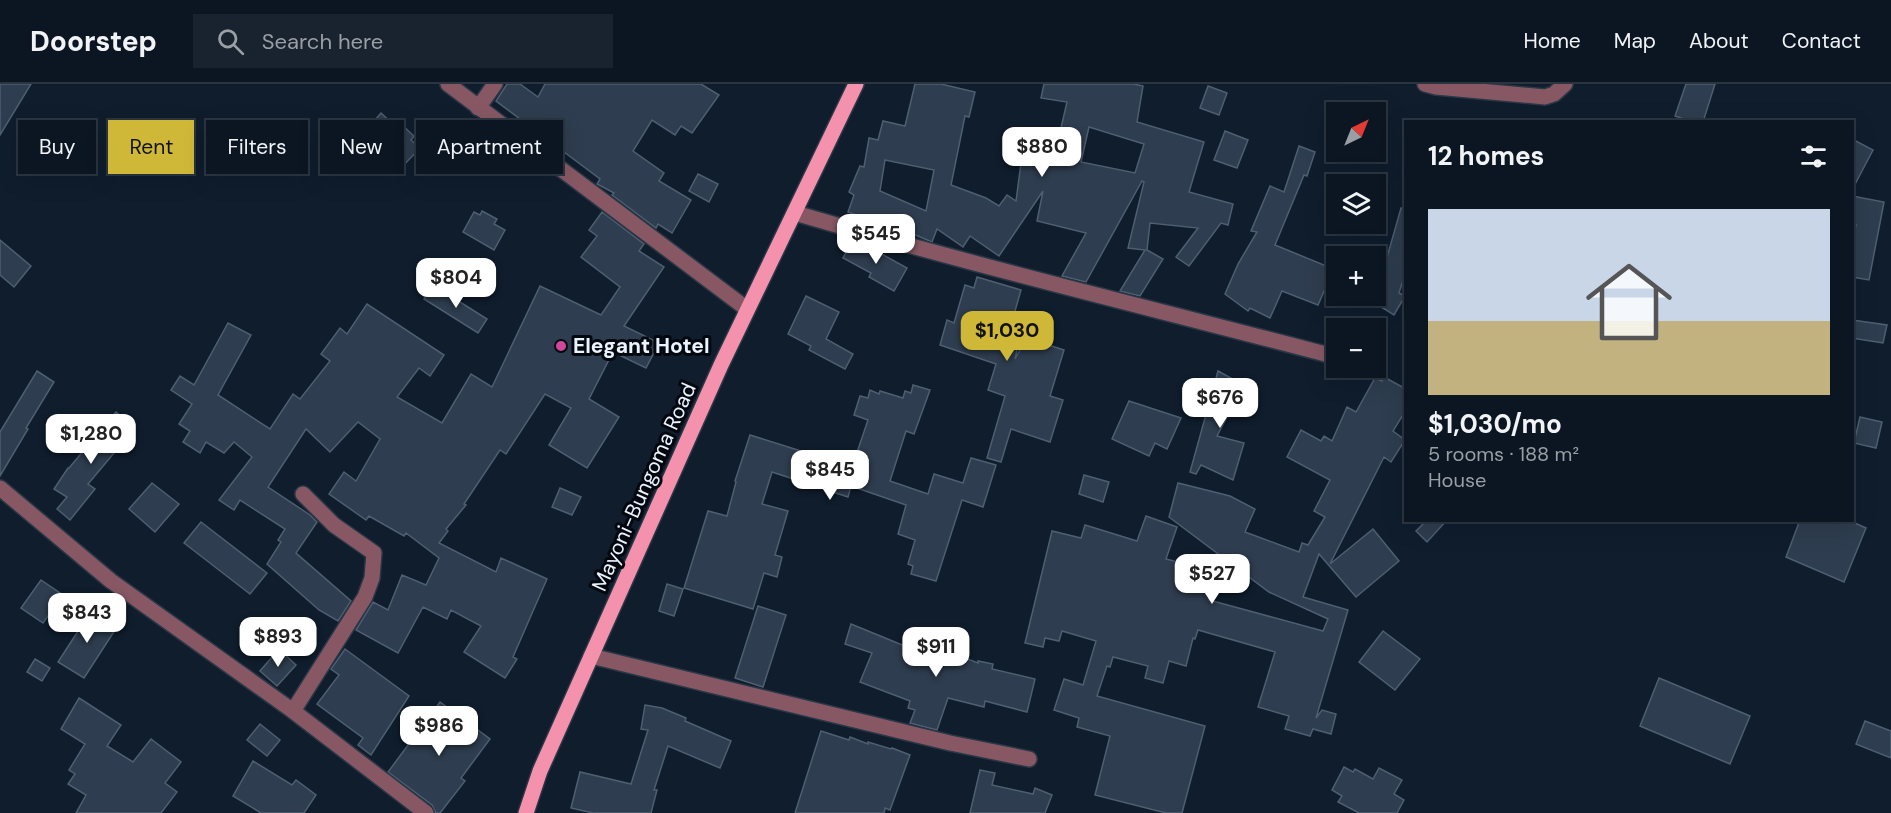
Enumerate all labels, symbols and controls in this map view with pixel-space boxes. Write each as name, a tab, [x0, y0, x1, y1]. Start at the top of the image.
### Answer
search box	[193, 14, 613, 68]
text: Doorstep	[30, 23, 157, 60]
icon: search	[214, 25, 247, 58]
text: Search here	[262, 27, 383, 56]
text: Home	[1523, 27, 1581, 55]
text: Map	[1614, 27, 1656, 55]
text: About	[1689, 27, 1749, 55]
text: Contact	[1782, 27, 1861, 55]
north arrow	[1326, 102, 1386, 162]
map controls	[1326, 102, 1386, 378]
chip: Buy	[18, 120, 96, 174]
chip: Rent	[108, 120, 194, 174]
chip: Filters	[206, 120, 308, 174]
chip: New	[320, 120, 404, 174]
chip: Apartment	[416, 120, 563, 174]
pin: $880	[1006, 127, 1078, 178]
text: $880	[1016, 133, 1068, 159]
text: 12 homes	[1428, 139, 1544, 173]
icon: filters	[1797, 140, 1830, 173]
button: layers	[1326, 174, 1386, 234]
pin: $545	[840, 214, 912, 265]
text: $545	[851, 220, 901, 246]
button: +	[1326, 246, 1386, 306]
icon: home	[1575, 248, 1683, 356]
pin: $804	[420, 258, 492, 309]
text: $804	[430, 264, 482, 290]
pin: $1,030	[958, 311, 1056, 362]
text: $1,030	[975, 317, 1039, 343]
button: −	[1326, 318, 1386, 378]
place label: Elegant Hotel	[573, 332, 709, 360]
marker: Elegant Hotel	[554, 339, 568, 353]
street label: Mayoni-Bungoma Road	[585, 378, 703, 596]
pin: $676	[1184, 378, 1256, 429]
text: $676	[1196, 384, 1244, 410]
text: $1,030/mo	[1428, 407, 1562, 441]
pin: $1,280	[42, 414, 140, 465]
text: $1,280	[60, 420, 122, 446]
text: 5 rooms · 188 m²	[1428, 441, 1579, 467]
pin: $845	[794, 450, 866, 501]
text: $845	[805, 456, 855, 482]
text: House	[1428, 467, 1486, 493]
pin: $527	[1176, 554, 1248, 605]
text: $527	[1189, 560, 1235, 586]
pin: $843	[51, 593, 123, 644]
text: $843	[62, 599, 112, 625]
pin: $893	[242, 617, 314, 668]
text: $893	[254, 623, 302, 649]
pin: $911	[900, 627, 972, 678]
text: $911	[916, 633, 956, 659]
pin: $986	[403, 706, 475, 757]
text: $986	[414, 712, 464, 738]

